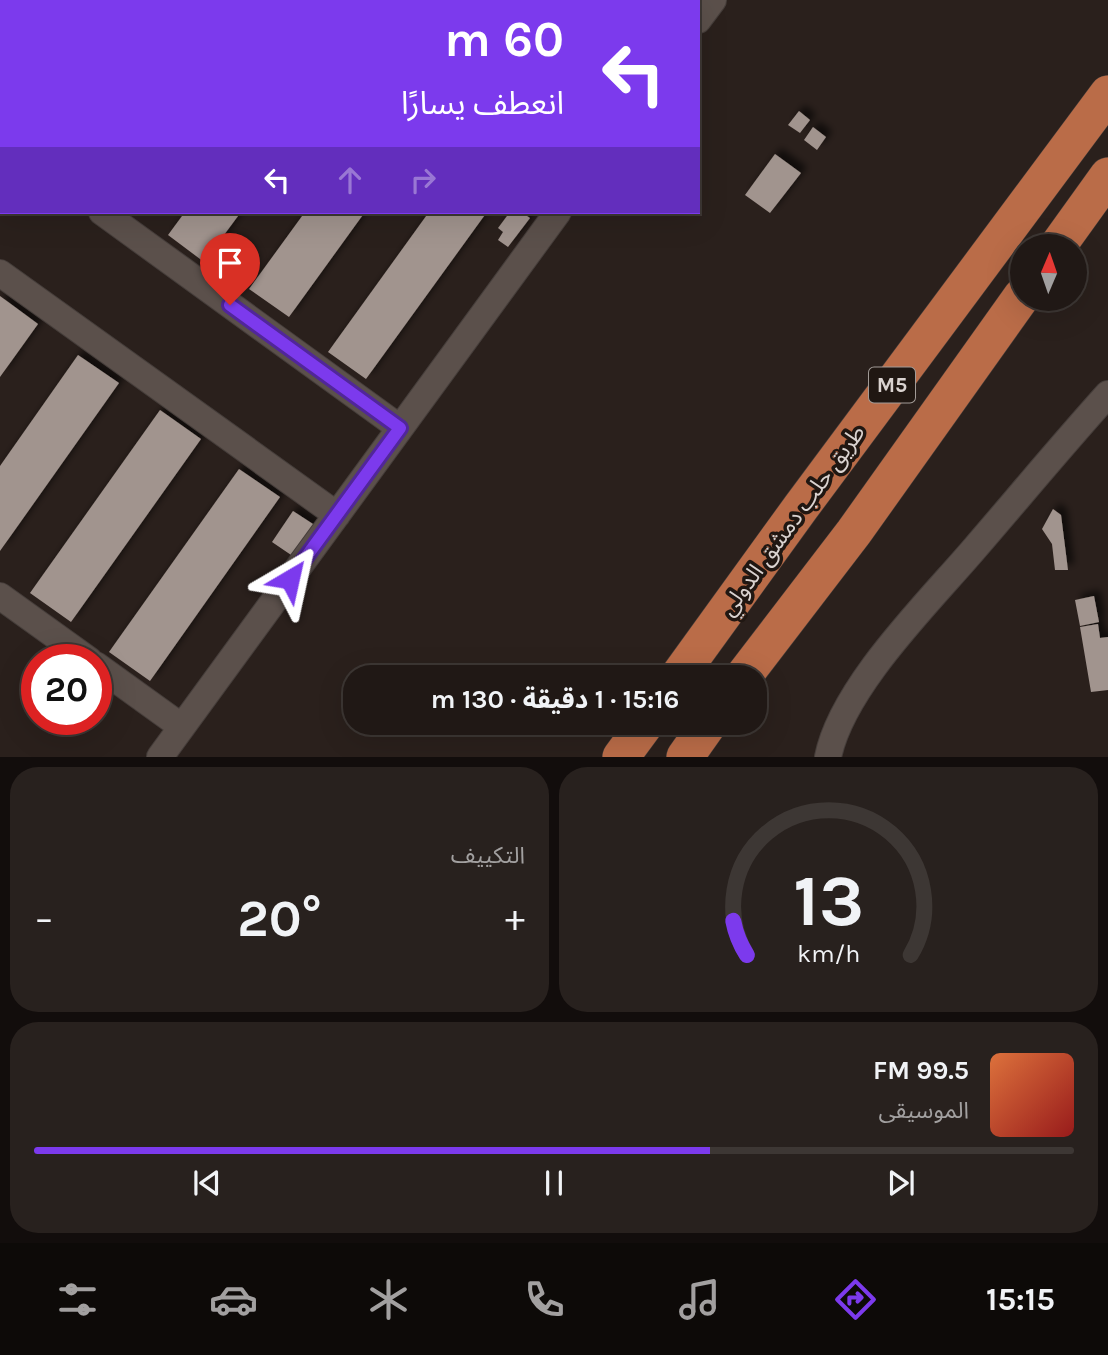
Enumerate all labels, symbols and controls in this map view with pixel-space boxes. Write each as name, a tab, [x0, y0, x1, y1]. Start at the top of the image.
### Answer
text: 60 m	[444, 11, 564, 68]
icon: left	[588, 28, 679, 119]
text: انعطف يسارًا	[401, 85, 564, 122]
icon: left	[258, 161, 296, 199]
icon: ahead	[331, 161, 369, 199]
icon: right	[404, 161, 442, 199]
pin	[200, 233, 260, 305]
north arrow	[1010, 234, 1087, 312]
map controls	[1010, 234, 1087, 311]
icon: arrive	[211, 244, 249, 282]
road number: M5	[869, 368, 915, 402]
street label: طريق حلب دمشق الدولي	[714, 420, 873, 623]
position arrow	[253, 542, 327, 616]
speed limit sign: 20	[21, 644, 112, 735]
text: 15:16 · 1 دقيقة · 130 m	[431, 684, 679, 715]
text: التكييف	[451, 842, 525, 869]
text: 13	[793, 859, 864, 944]
text: 20°	[237, 888, 322, 949]
text: −	[34, 896, 54, 941]
text: +	[505, 896, 525, 941]
text: km/h	[797, 939, 860, 968]
text: 99.5 FM	[873, 1055, 969, 1086]
text: الموسيقى	[878, 1097, 969, 1124]
icon: previous	[188, 1164, 226, 1202]
icon: pause	[535, 1164, 573, 1202]
icon: next	[882, 1164, 920, 1202]
icon: filters	[53, 1275, 102, 1324]
icon: car	[209, 1275, 258, 1324]
icon: climate	[364, 1275, 413, 1324]
icon: phone	[520, 1275, 569, 1324]
icon: music	[675, 1275, 724, 1324]
icon: directions	[831, 1275, 880, 1324]
text: 15:15	[986, 1281, 1055, 1318]

